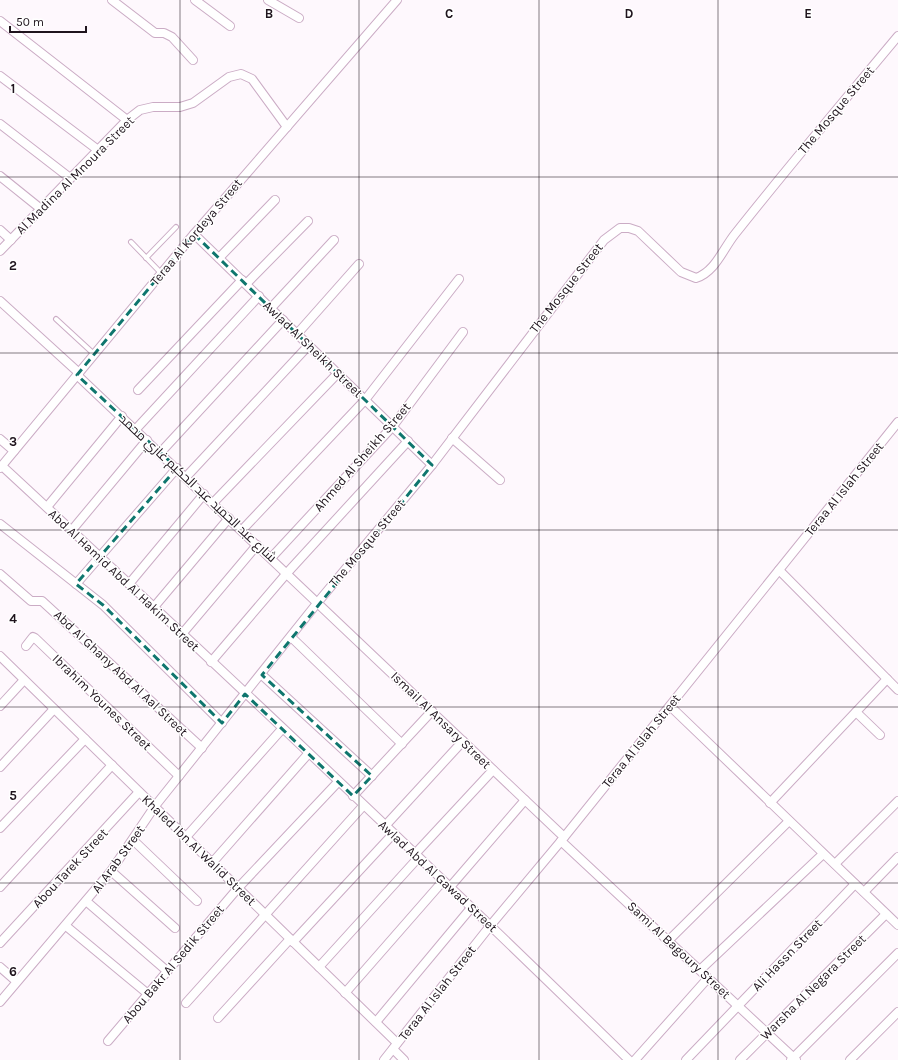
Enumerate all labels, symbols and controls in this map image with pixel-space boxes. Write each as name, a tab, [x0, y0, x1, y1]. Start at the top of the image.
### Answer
text: B	[265, 6, 273, 21]
text: C	[445, 6, 453, 21]
text: D	[625, 6, 634, 21]
text: E	[804, 6, 812, 21]
scale bar	[10, 8, 86, 34]
text: 50 m	[16, 15, 44, 29]
street label: The Mosque Street	[795, 63, 878, 158]
text: 1	[11, 81, 15, 96]
street label: Al Madina Al Mnoura Street	[13, 113, 137, 237]
street label: Teraa Al Kordeya Street	[147, 176, 245, 288]
street label: The Mosque Street	[526, 240, 607, 337]
text: 2	[9, 258, 17, 273]
street label: Awlad Al Sheikh Street	[260, 298, 366, 401]
street label: Ahmed Al Sheikh Street	[311, 399, 413, 515]
street label: شارع عبد الحميد عبد الحكيم غازي محمد	[114, 411, 280, 567]
text: 3	[9, 434, 17, 449]
street label: Teraa Al Islah Street	[802, 439, 887, 539]
street label: The Mosque Street	[326, 496, 409, 591]
street label: Abd Al Hamid Abd Al Hakim Street	[45, 506, 203, 654]
street label: Abd Al Ghany Abd Al Aal Street	[51, 607, 191, 739]
text: 4	[9, 611, 17, 626]
street label: Ibrahim Younes Street	[49, 651, 155, 753]
street label: Ismail Al Ansary Street	[388, 668, 494, 772]
street label: Teraa Al Islah Street	[599, 691, 684, 791]
text: 5	[9, 788, 17, 803]
street label: Khaled Ibn Al Walid Street	[139, 792, 259, 909]
street label: Awlad Abd Al Gawad Street	[376, 817, 501, 935]
street label: Al Arab Street	[88, 822, 148, 896]
street label: Abou Tarek Street	[29, 825, 111, 911]
street label: Sami Al Bagoury Street	[624, 898, 734, 1002]
street label: Abou Bakr Al Sedik Street	[119, 902, 227, 1026]
street label: Ali Hassn Street	[749, 916, 825, 994]
street label: Warsha Al Negara Street	[757, 931, 869, 1043]
street label: Teraa Al Islah Street	[395, 942, 479, 1043]
text: 6	[9, 964, 17, 979]

